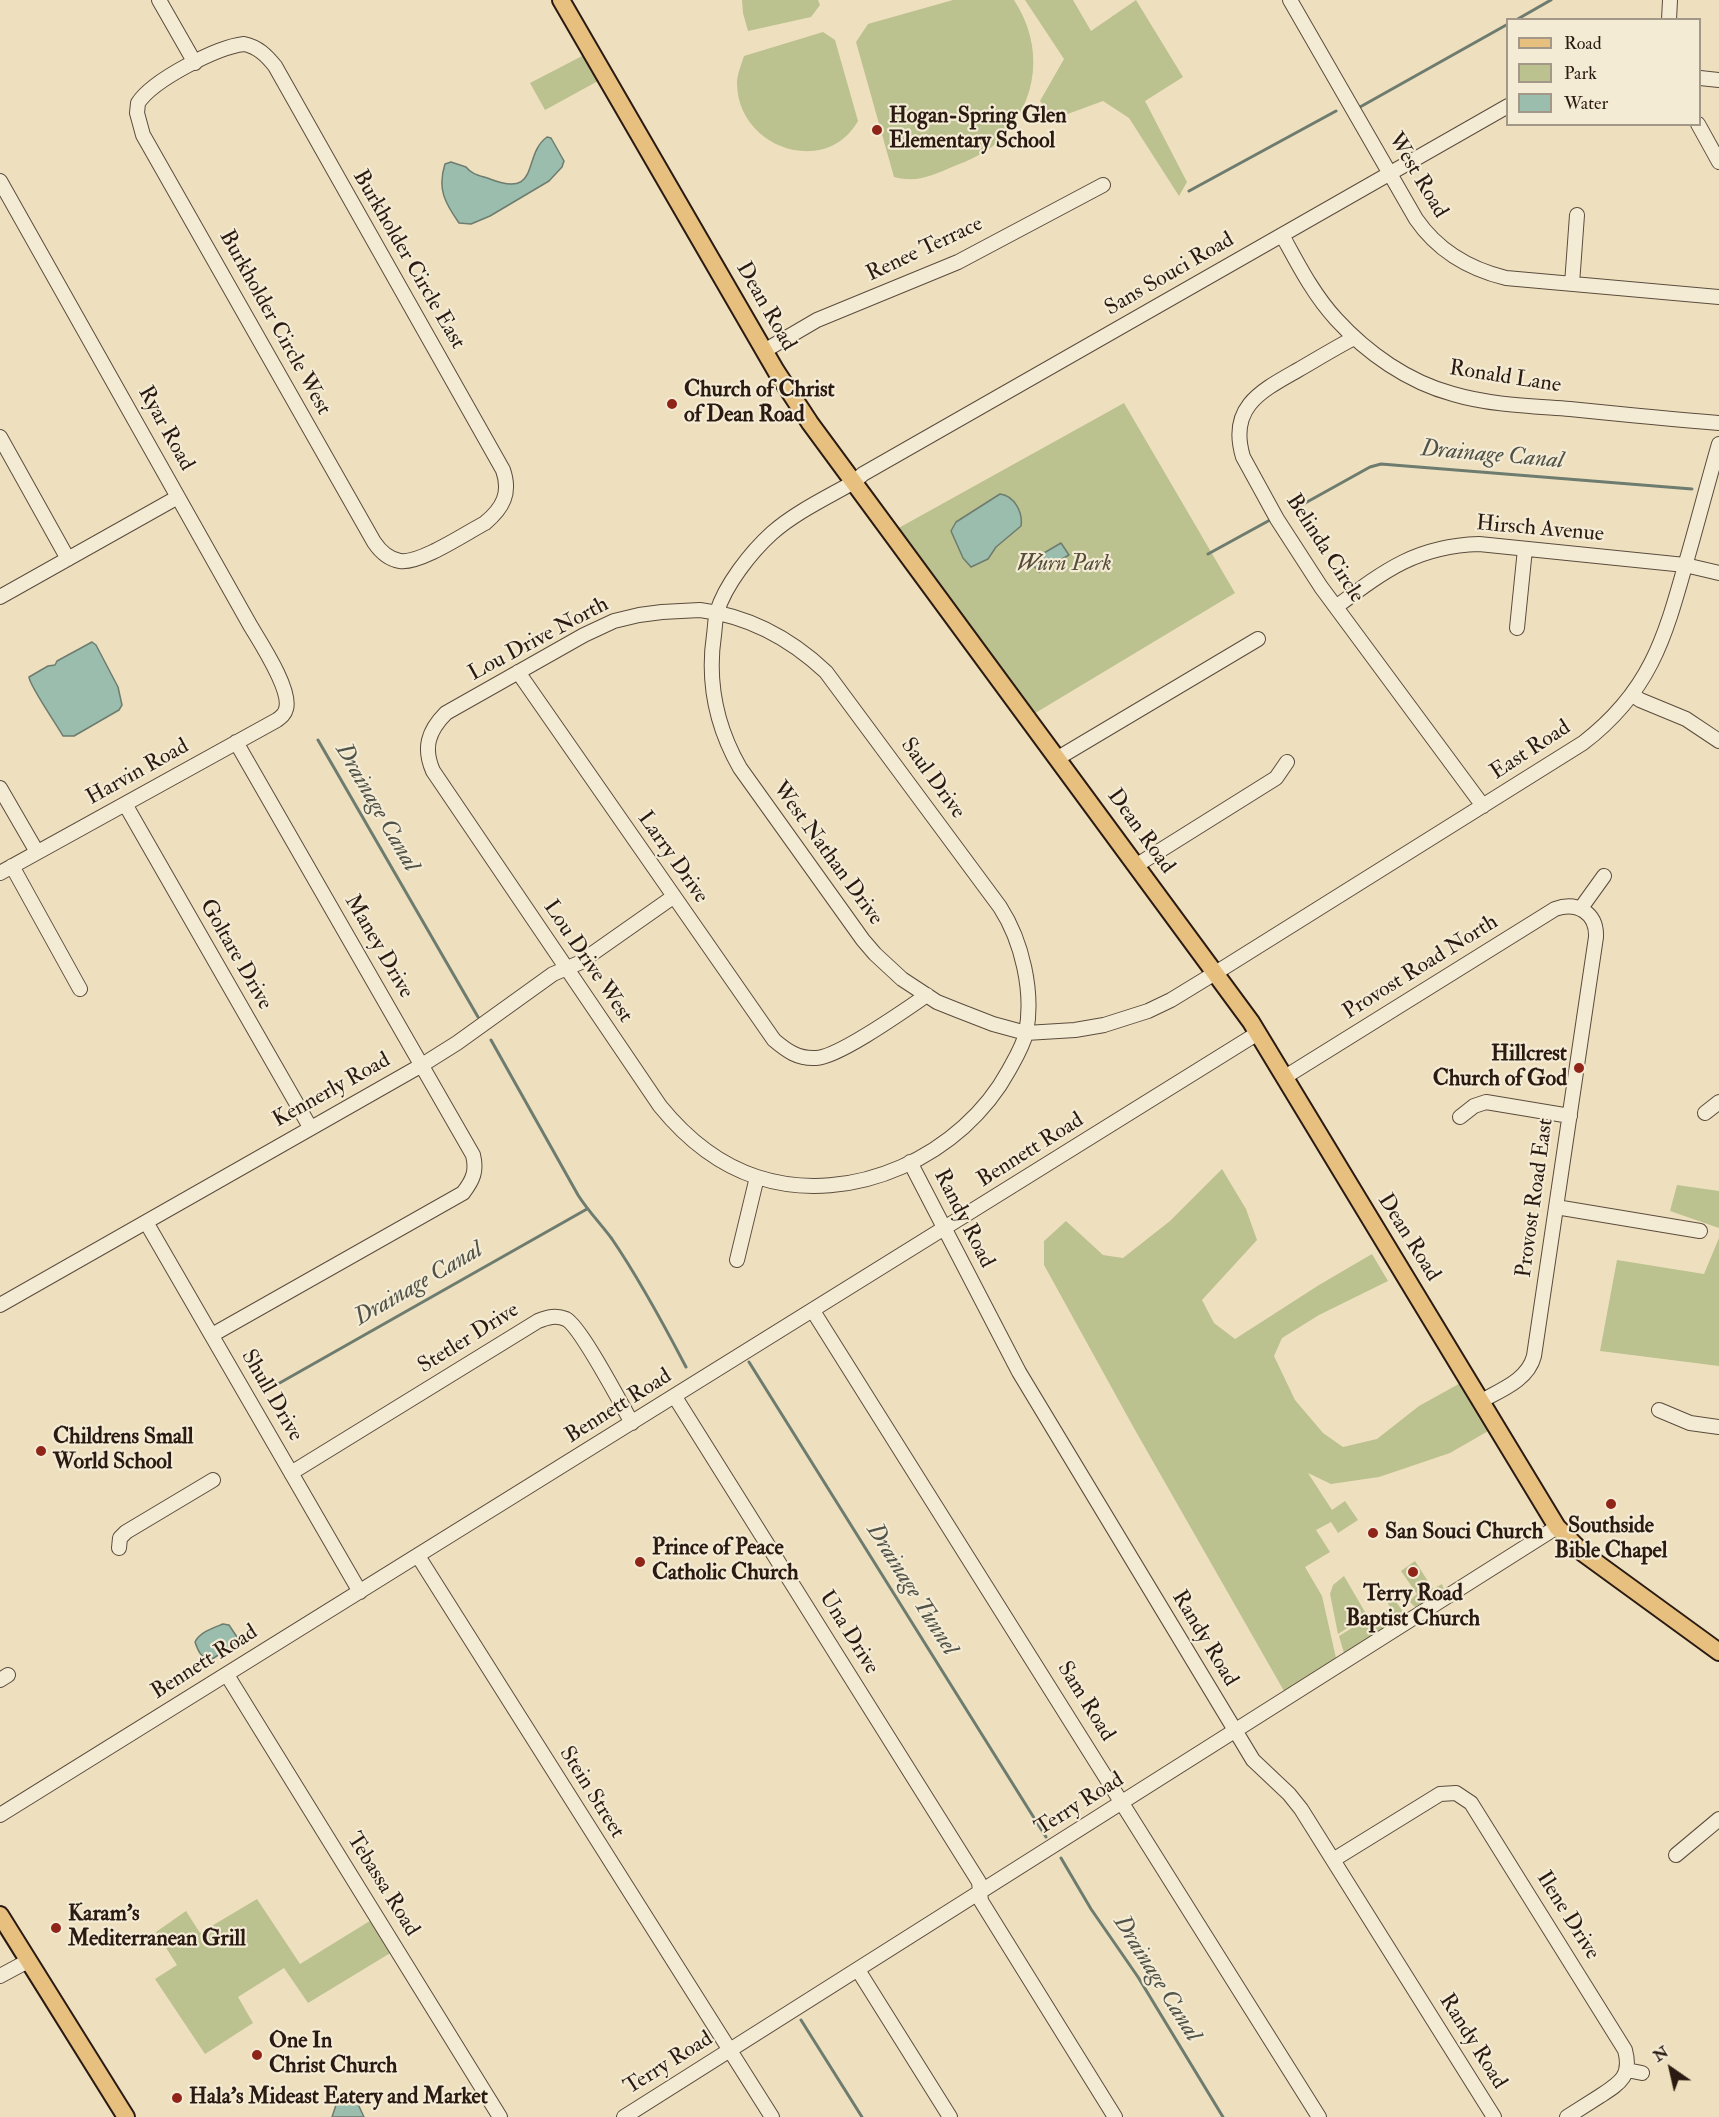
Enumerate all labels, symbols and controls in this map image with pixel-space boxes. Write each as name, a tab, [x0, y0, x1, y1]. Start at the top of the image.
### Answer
legend	[1506, 18, 1701, 126]
text: Road	[1564, 32, 1602, 55]
text: Park	[1564, 62, 1597, 85]
text: Water	[1564, 92, 1608, 115]
place label: Hogan-Spring Glen Elementary School	[889, 104, 1067, 156]
marker: Hogan-Spring Glen Elementary School	[870, 123, 884, 137]
street label: West Road	[1381, 129, 1453, 223]
street label: Burkholder Circle East	[346, 166, 470, 354]
street label: Renee Terrace	[863, 212, 987, 288]
street label: Burkholder Circle West	[212, 226, 336, 420]
street label: Sans Souci Road	[1101, 227, 1239, 323]
street label: Dean Road	[729, 258, 801, 356]
street label: Ronald Lane	[1447, 356, 1563, 400]
place label: Church of Christ of Dean Road	[684, 378, 835, 430]
street label: Ryar Road	[131, 382, 199, 476]
marker: Church of Christ of Dean Road	[665, 397, 679, 411]
water label: Drainage Canal	[1419, 435, 1565, 477]
street label: Belinda Circle	[1279, 490, 1369, 608]
street label: Hirsch Avenue	[1475, 511, 1605, 549]
park label: Wurn Park	[1016, 552, 1112, 578]
street label: Lou Drive North	[465, 592, 613, 688]
street label: East Road	[1486, 715, 1576, 787]
street label: Saul Drive	[894, 733, 970, 825]
street label: Harvin Road	[82, 734, 194, 812]
water label: Drainage Canal	[328, 739, 424, 877]
street label: West Nathan Drive	[766, 777, 888, 931]
street label: Dean Road	[1100, 785, 1180, 879]
street label: Larry Drive	[631, 807, 713, 909]
street label: Maney Drive	[338, 890, 418, 1004]
street label: Goltare Drive	[193, 895, 277, 1015]
street label: Lou Drive West	[536, 896, 638, 1028]
street label: Provost Road North	[1339, 910, 1503, 1026]
place label: Hillcrest Church of God	[1433, 1042, 1567, 1094]
street label: Kennerly Road	[269, 1048, 395, 1134]
marker: Hillcrest Church of God	[1572, 1061, 1586, 1075]
street label: Bennett Road	[973, 1108, 1089, 1194]
street label: Provost Road East	[1512, 1117, 1560, 1279]
street label: Randy Road	[927, 1165, 999, 1273]
street label: Dean Road	[1371, 1189, 1445, 1287]
water label: Drainage Canal	[350, 1237, 488, 1333]
street label: Stetler Drive	[414, 1298, 524, 1380]
street label: Shull Drive	[234, 1346, 308, 1446]
street label: Bennett Road	[561, 1364, 677, 1450]
place label: Childrens Small World School	[53, 1425, 193, 1476]
marker: Childrens Small World School	[34, 1444, 48, 1458]
marker: Southside Bible Chapel	[1604, 1497, 1618, 1511]
place label: Southside Bible Chapel	[1555, 1514, 1667, 1566]
water label: Drainage Tunnel	[859, 1519, 963, 1661]
place label: San Souci Church	[1385, 1520, 1543, 1546]
marker: San Souci Church	[1366, 1526, 1380, 1540]
place label: Prince of Peace Catholic Church	[652, 1536, 799, 1588]
marker: Prince of Peace Catholic Church	[633, 1555, 647, 1569]
marker: Terry Road Baptist Church	[1406, 1565, 1420, 1579]
place label: Terry Road Baptist Church	[1346, 1582, 1480, 1634]
street label: Una Drive	[812, 1586, 884, 1680]
street label: Randy Road	[1165, 1586, 1243, 1692]
street label: Bennett Road	[147, 1620, 263, 1706]
street label: Sam Road	[1050, 1657, 1120, 1747]
street label: Stein Street	[552, 1742, 630, 1844]
street label: Terry Road	[1031, 1767, 1129, 1843]
street label: Tebassa Road	[340, 1828, 424, 1942]
street label: Ilene Drive	[1530, 1867, 1604, 1965]
place label: Karam's Mediterranean Grill	[68, 1902, 246, 1954]
water label: Drainage Canal	[1106, 1911, 1206, 2047]
marker: Karam's Mediterranean Grill	[49, 1921, 63, 1935]
street label: Randy Road	[1432, 1990, 1512, 2094]
street label: Terry Road	[620, 2026, 718, 2102]
place label: One In Christ Church	[269, 2029, 397, 2080]
north arrow	[1641, 2039, 1701, 2099]
text: N	[1649, 2042, 1672, 2066]
marker: One In Christ Church	[250, 2048, 264, 2062]
place label: Hala's Mideast Eatery and Market	[189, 2085, 488, 2111]
marker: Hala's Mideast Eatery and Market	[170, 2091, 184, 2105]

